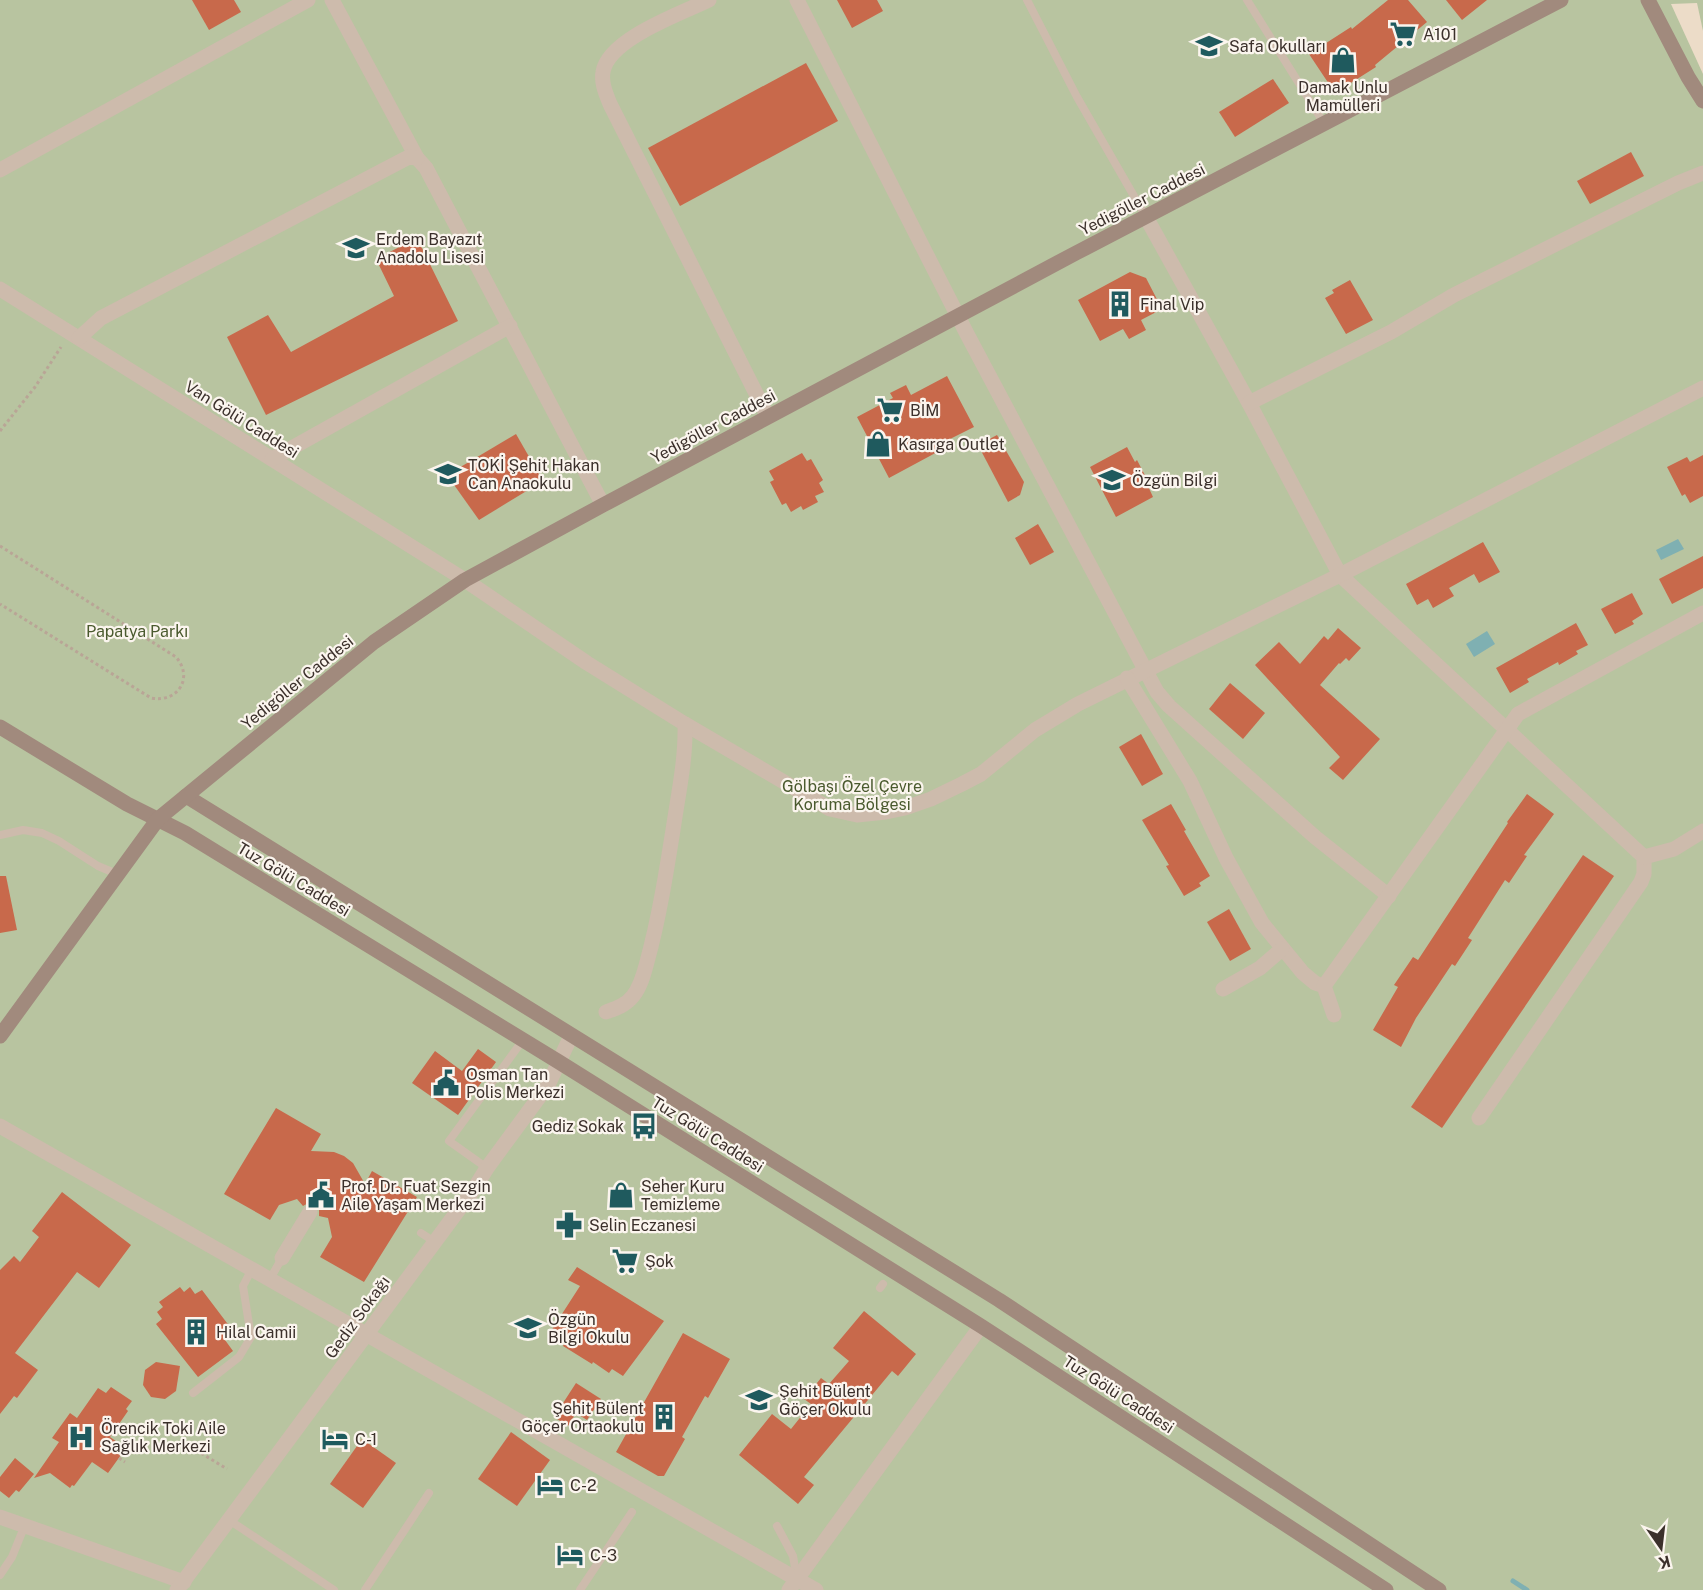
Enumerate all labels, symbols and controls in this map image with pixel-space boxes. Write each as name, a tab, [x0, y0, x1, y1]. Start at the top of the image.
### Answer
supermarket icon: A101	[1388, 19, 1418, 49]
place label: A101	[1423, 25, 1457, 44]
school or university icon: Safa Okulları	[1194, 31, 1224, 61]
place label: Safa Okulları	[1229, 37, 1326, 56]
shop icon: Damak Unlu Mamülleri	[1328, 45, 1358, 75]
place label: Damak Unlu Mamülleri	[1298, 78, 1388, 115]
street label: Yedigöller Caddesi	[1076, 160, 1208, 239]
place label: Erdem Bayazıt Anadolu Lisesi	[376, 230, 484, 267]
school or university icon: Erdem Bayazıt Anadolu Lisesi	[341, 233, 371, 263]
building icon: Final Vip	[1105, 289, 1135, 319]
place label: Final Vip	[1140, 295, 1204, 314]
street label: Van Gölü Caddesi	[181, 377, 302, 462]
street label: Yedigöller Caddesi	[648, 386, 779, 467]
supermarket icon: BİM	[875, 395, 905, 425]
place label: BİM	[910, 400, 940, 420]
shop icon: Kasırga Outlet	[863, 429, 893, 459]
place label: Kasırga Outlet	[898, 435, 1005, 454]
place label: TOKİ Şehit Hakan Can Anaokulu	[468, 455, 599, 493]
school or university icon: TOKİ Şehit Hakan Can Anaokulu	[433, 459, 463, 489]
school or university icon: Özgün Bilgi	[1097, 465, 1127, 495]
place label: Özgün Bilgi	[1132, 470, 1217, 490]
park label: Papatya Parkı	[86, 622, 188, 641]
street label: Yedigöller Caddesi	[238, 631, 357, 733]
park label: Gölbaşı Özel Çevre Koruma Bölgesi	[782, 776, 922, 814]
street label: Tuz Gölü Caddesi	[234, 838, 353, 921]
place label: Osman Tan Polis Merkezi	[466, 1065, 564, 1102]
public building icon: Osman Tan Polis Merkezi	[431, 1068, 461, 1098]
street label: Tuz Gölü Caddesi	[648, 1092, 767, 1176]
bus stop icon: Gediz Sokak	[629, 1111, 659, 1141]
place label: Gediz Sokak	[532, 1117, 624, 1136]
place label: Prof. Dr. Fuat Sezgin Aile Yaşam Merkezi	[341, 1177, 491, 1214]
place label: Seher Kuru Temizleme	[641, 1177, 725, 1214]
public building icon: Prof. Dr. Fuat Sezgin Aile Yaşam Merkezi	[306, 1180, 336, 1210]
shop icon: Seher Kuru Temizleme	[606, 1180, 636, 1210]
pharmacy icon: Selin Eczanesi	[554, 1210, 584, 1240]
place label: Selin Eczanesi	[589, 1216, 696, 1235]
supermarket icon: Şok	[610, 1246, 640, 1276]
place label: Şok	[645, 1252, 674, 1271]
street label: Gediz Sokağı	[321, 1272, 394, 1362]
place label: Özgün Bilgi Okulu	[548, 1309, 629, 1347]
school or university icon: Özgün Bilgi Okulu	[513, 1313, 543, 1343]
building icon: Hilal Camii	[181, 1317, 211, 1347]
place label: Hilal Camii	[216, 1323, 296, 1342]
street label: Tuz Gölü Caddesi	[1060, 1352, 1178, 1437]
place label: Şehit Bülent Göçer Okulu	[779, 1382, 871, 1419]
school or university icon: Şehit Bülent Göçer Okulu	[744, 1385, 774, 1415]
place label: Şehit Bülent Göçer Ortaokulu	[522, 1399, 644, 1436]
building icon: Şehit Bülent Göçer Ortaokulu	[649, 1402, 679, 1432]
place label: Örencik Toki Aile Sağlık Merkezi	[101, 1418, 226, 1456]
hospital icon: Örencik Toki Aile Sağlık Merkezi	[66, 1422, 96, 1452]
hotel icon: C-1	[320, 1424, 350, 1454]
place label: C-1	[355, 1430, 377, 1449]
hotel icon: C-2	[535, 1470, 565, 1500]
place label: C-2	[570, 1476, 597, 1495]
north arrow	[1631, 1518, 1691, 1578]
hotel icon: C-3	[555, 1540, 585, 1570]
place label: C-3	[590, 1546, 617, 1565]
text: K	[1656, 1551, 1672, 1573]

